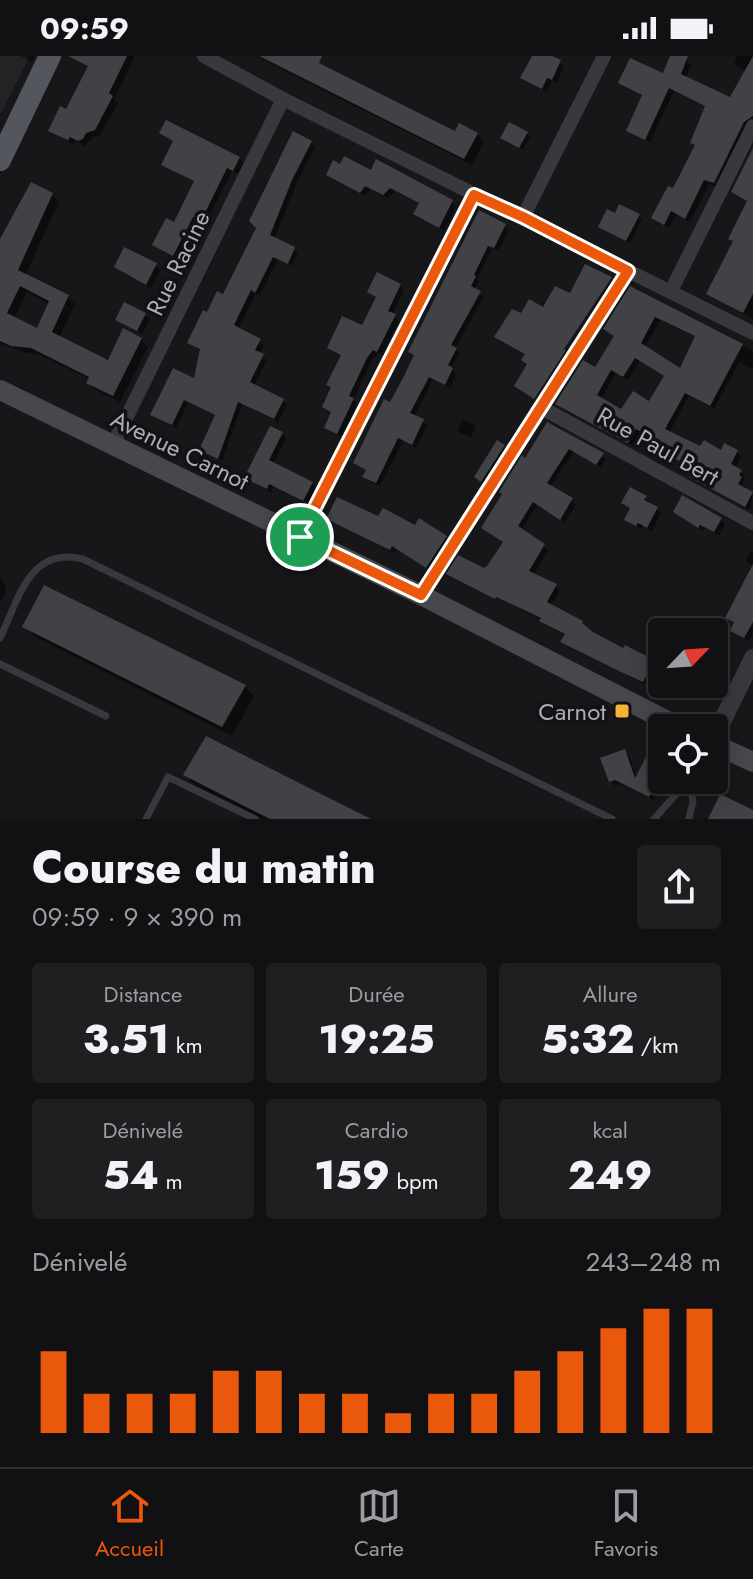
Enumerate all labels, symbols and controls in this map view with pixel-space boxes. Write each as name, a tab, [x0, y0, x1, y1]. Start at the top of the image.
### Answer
text: 09:59	[40, 7, 129, 50]
street label: Rue Racine	[137, 204, 219, 322]
street label: Rue Paul Bert	[591, 398, 726, 494]
street label: Avenue Carnot	[105, 401, 255, 499]
pin	[266, 503, 334, 571]
icon: arrive	[278, 515, 322, 559]
north arrow	[648, 618, 728, 698]
map controls	[648, 618, 728, 794]
place label: Carnot	[538, 694, 606, 729]
marker: Carnot	[613, 702, 631, 720]
button: locate	[648, 714, 728, 794]
text: Course du matin	[32, 836, 376, 900]
button: share	[637, 845, 721, 929]
text: 09:59 · 9 × 390 m	[32, 898, 242, 936]
text: Distance	[103, 978, 182, 1010]
text: Durée	[348, 978, 405, 1010]
text: Allure	[583, 978, 638, 1010]
text: 3.51	[83, 1010, 169, 1068]
text: 19:25	[318, 1010, 435, 1068]
text: 5:32	[541, 1010, 634, 1068]
text: km	[169, 1029, 203, 1061]
text: /km	[634, 1029, 679, 1061]
text: Dénivelé	[103, 1114, 183, 1146]
text: Cardio	[345, 1114, 408, 1146]
text: kcal	[592, 1114, 628, 1146]
text: 54	[103, 1146, 159, 1204]
text: 159	[314, 1146, 390, 1204]
text: 249	[568, 1146, 652, 1204]
text: m	[159, 1165, 183, 1197]
text: bpm	[390, 1165, 439, 1197]
text: Dénivelé	[32, 1243, 127, 1281]
text: 243–248 m	[585, 1243, 721, 1281]
tab: Accueil	[95, 1484, 164, 1564]
tab: Carte	[354, 1484, 404, 1564]
tab: Favoris	[594, 1484, 658, 1564]

